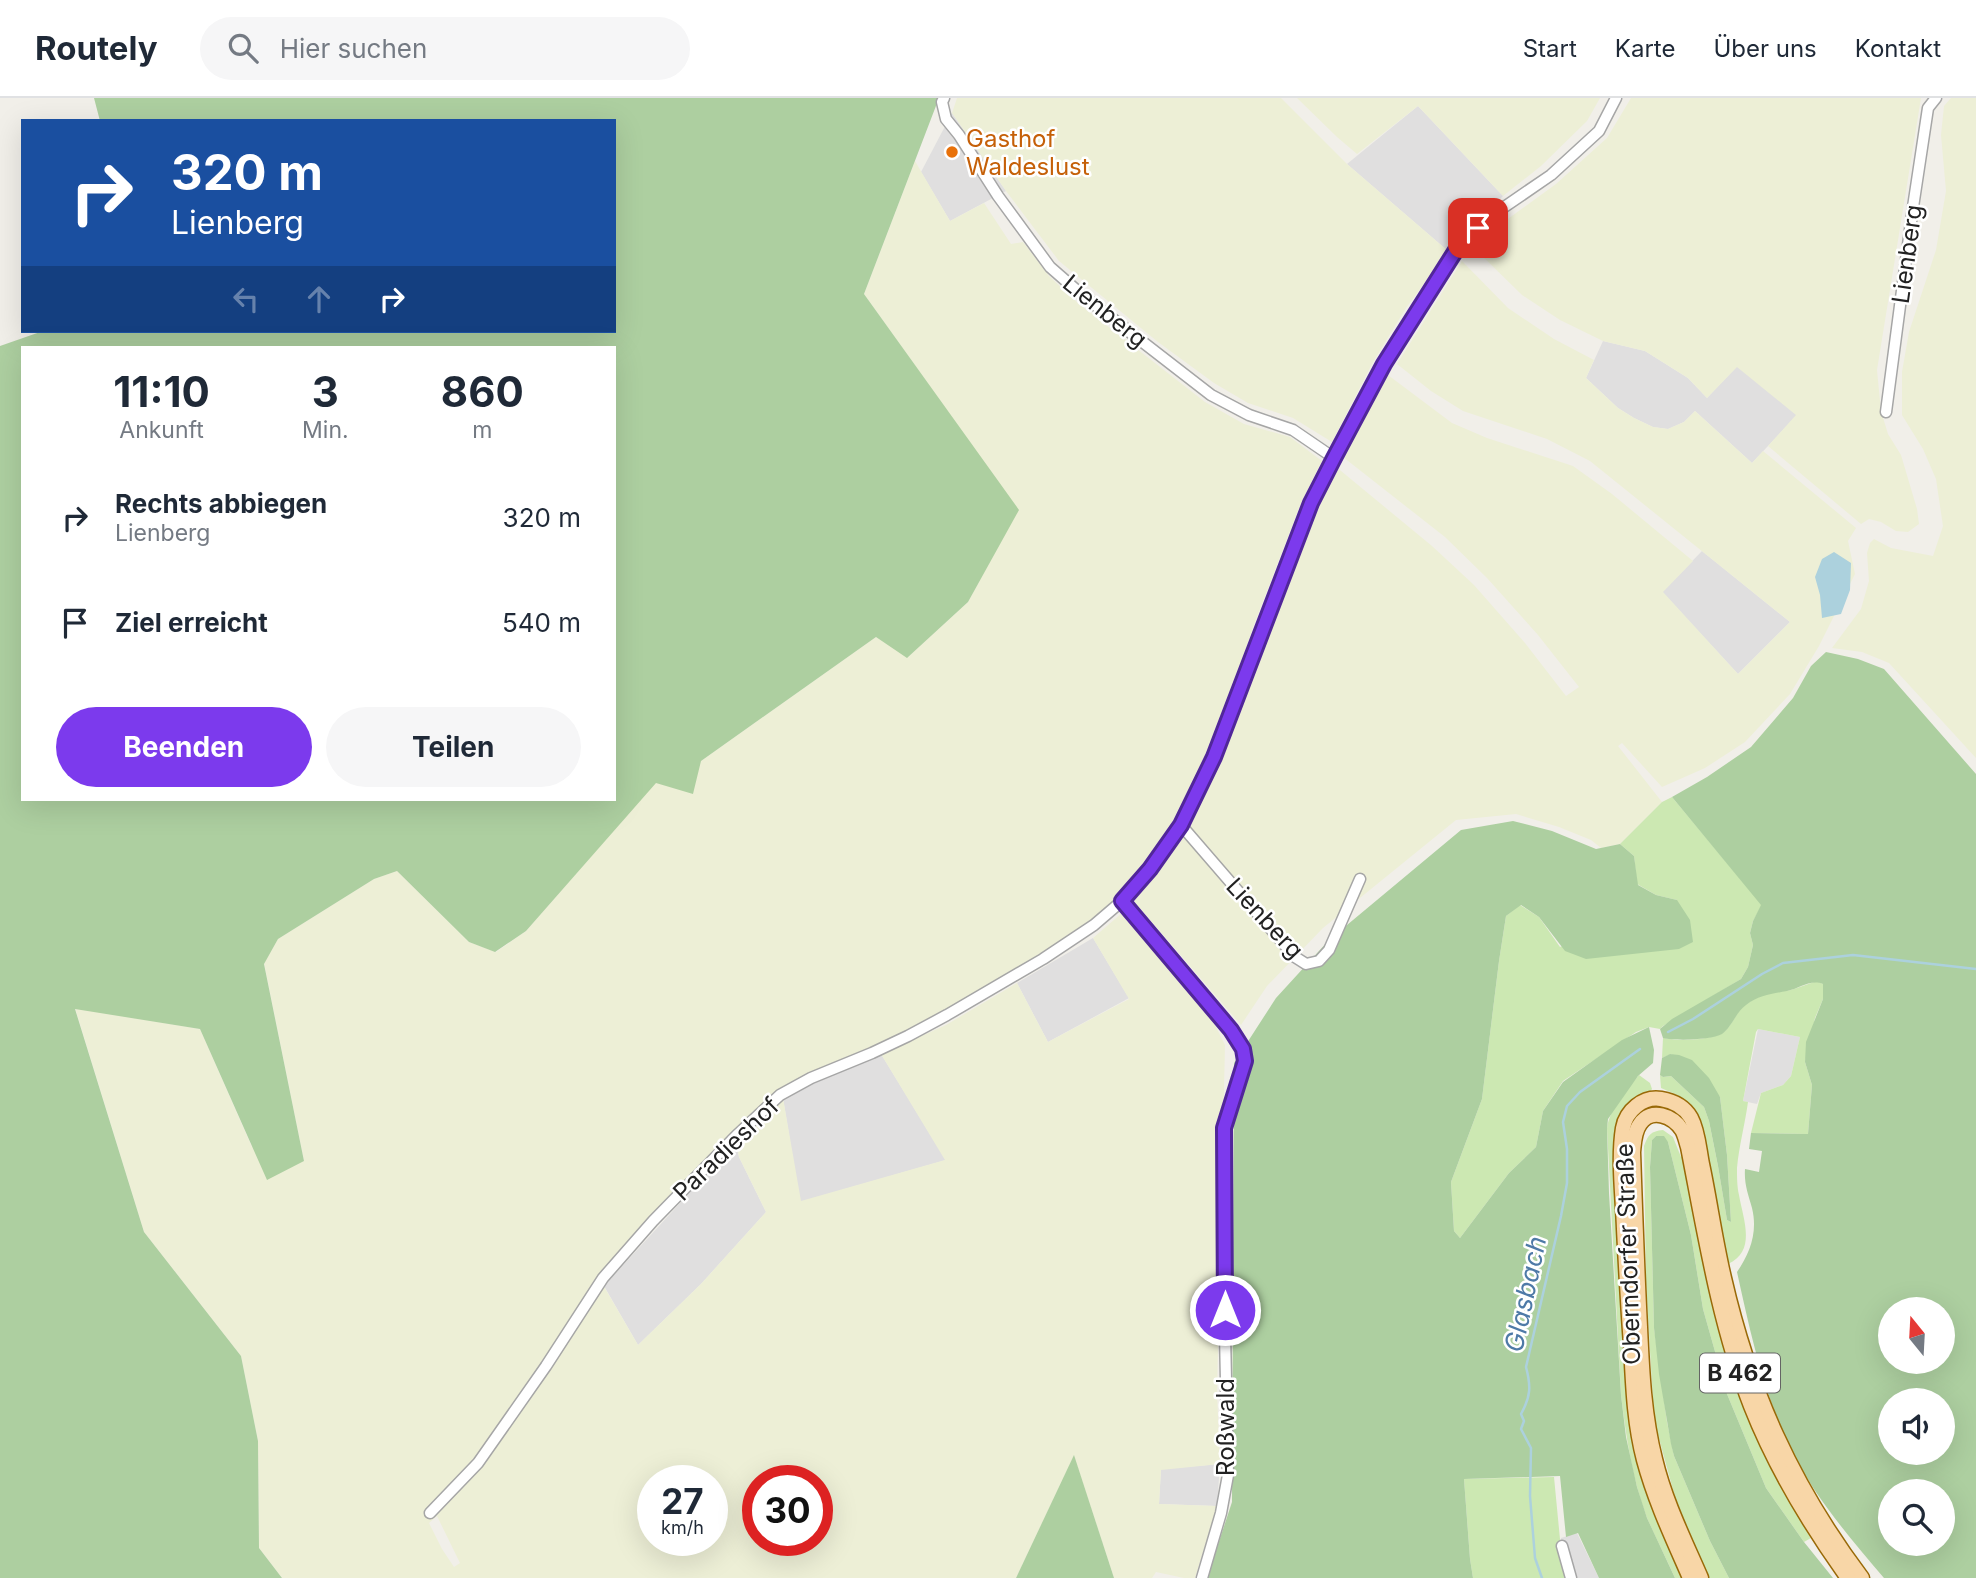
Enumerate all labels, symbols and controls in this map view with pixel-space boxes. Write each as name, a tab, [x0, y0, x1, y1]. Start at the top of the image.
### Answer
search box	[200, 17, 690, 80]
text: Routely	[35, 28, 158, 68]
icon: search	[224, 29, 262, 67]
text: Hier suchen	[280, 33, 427, 64]
text: Start	[1523, 34, 1577, 63]
text: Karte	[1615, 34, 1675, 63]
text: Über uns	[1713, 34, 1817, 63]
text: Kontakt	[1855, 34, 1941, 63]
place label: Gasthof Waldeslust	[966, 124, 1090, 181]
text: 320 m	[171, 143, 323, 202]
marker: Gasthof Waldeslust	[944, 144, 960, 160]
icon: right	[56, 147, 147, 238]
pin	[1448, 198, 1508, 258]
text: Lienberg	[171, 203, 304, 242]
street label: Lienberg	[1886, 203, 1928, 305]
icon: arrive	[1459, 209, 1497, 247]
street label: Lienberg	[1057, 268, 1153, 354]
icon: left	[227, 280, 265, 318]
icon: ahead	[300, 280, 338, 318]
icon: right	[373, 280, 411, 318]
text: 11:10	[113, 366, 210, 417]
text: 3	[312, 366, 339, 417]
text: 860	[441, 366, 524, 417]
text: Ankunft	[119, 416, 204, 444]
text: Min.	[302, 416, 349, 444]
text: m	[472, 416, 492, 444]
text: Rechts abbiegen	[115, 488, 327, 519]
icon: right	[56, 499, 94, 537]
text: 320 m	[503, 502, 581, 533]
text: Lienberg	[115, 519, 210, 547]
icon: arrive	[56, 604, 94, 642]
text: Ziel erreicht	[115, 607, 268, 638]
text: 540 m	[502, 607, 581, 638]
button: Beenden	[56, 707, 312, 787]
button: Teilen	[326, 707, 581, 787]
street label: Lienberg	[1220, 872, 1310, 964]
street label: Paradieshof	[667, 1091, 785, 1207]
street label: Oberndorfer Straße	[1610, 1143, 1646, 1365]
water label: Glasbach	[1498, 1233, 1552, 1355]
position arrow	[1188, 1273, 1262, 1347]
north arrow	[1878, 1297, 1955, 1374]
map controls	[1878, 1297, 1955, 1556]
road number: B 462	[1700, 1354, 1780, 1392]
street label: Roßwald	[1211, 1378, 1240, 1476]
button: sound	[1878, 1388, 1955, 1465]
speed limit sign: 30	[742, 1465, 833, 1556]
button: search	[1878, 1479, 1955, 1556]
text: 27	[661, 1480, 704, 1522]
text: km/h	[661, 1517, 704, 1538]

